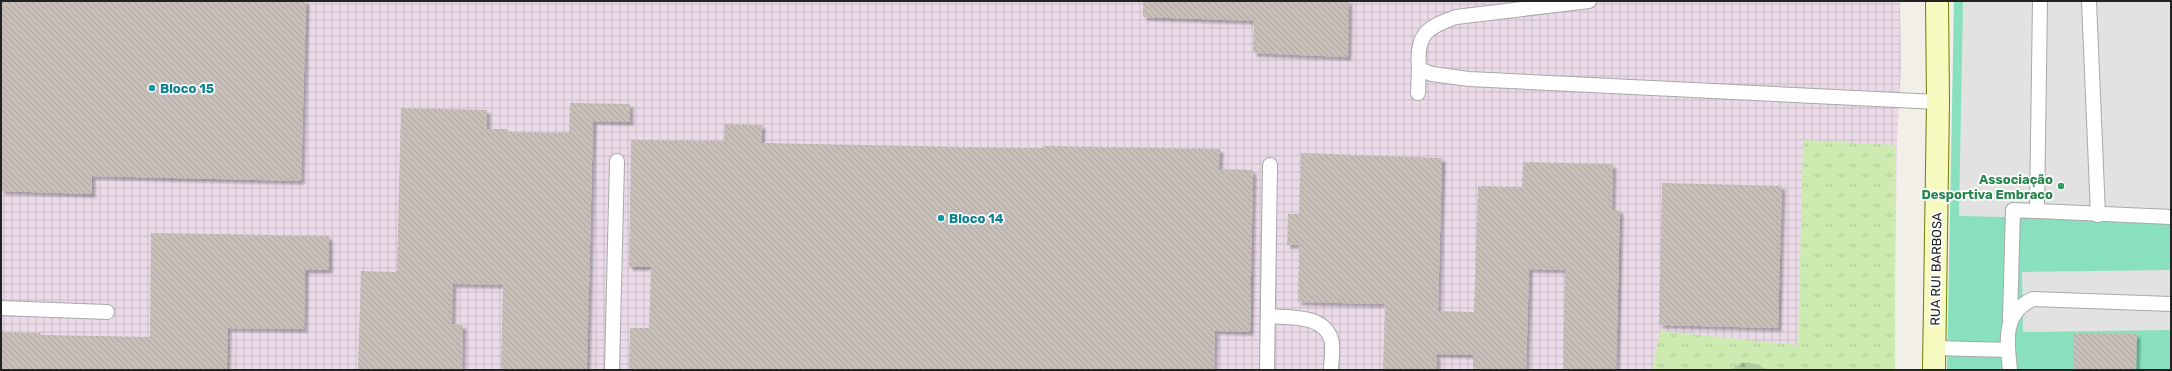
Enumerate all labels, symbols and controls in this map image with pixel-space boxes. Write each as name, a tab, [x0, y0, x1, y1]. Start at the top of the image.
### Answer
place label: Bloco 15	[160, 81, 214, 96]
marker: Bloco 15	[147, 83, 157, 93]
place label: Associação Desportiva Embraco	[1922, 172, 2053, 202]
marker: Associação Desportiva Embraco	[2056, 181, 2066, 191]
place label: Bloco 14	[949, 211, 1004, 226]
street label: RUA RUI BARBOSA	[1928, 212, 1944, 326]
marker: Bloco 14	[936, 213, 946, 223]

